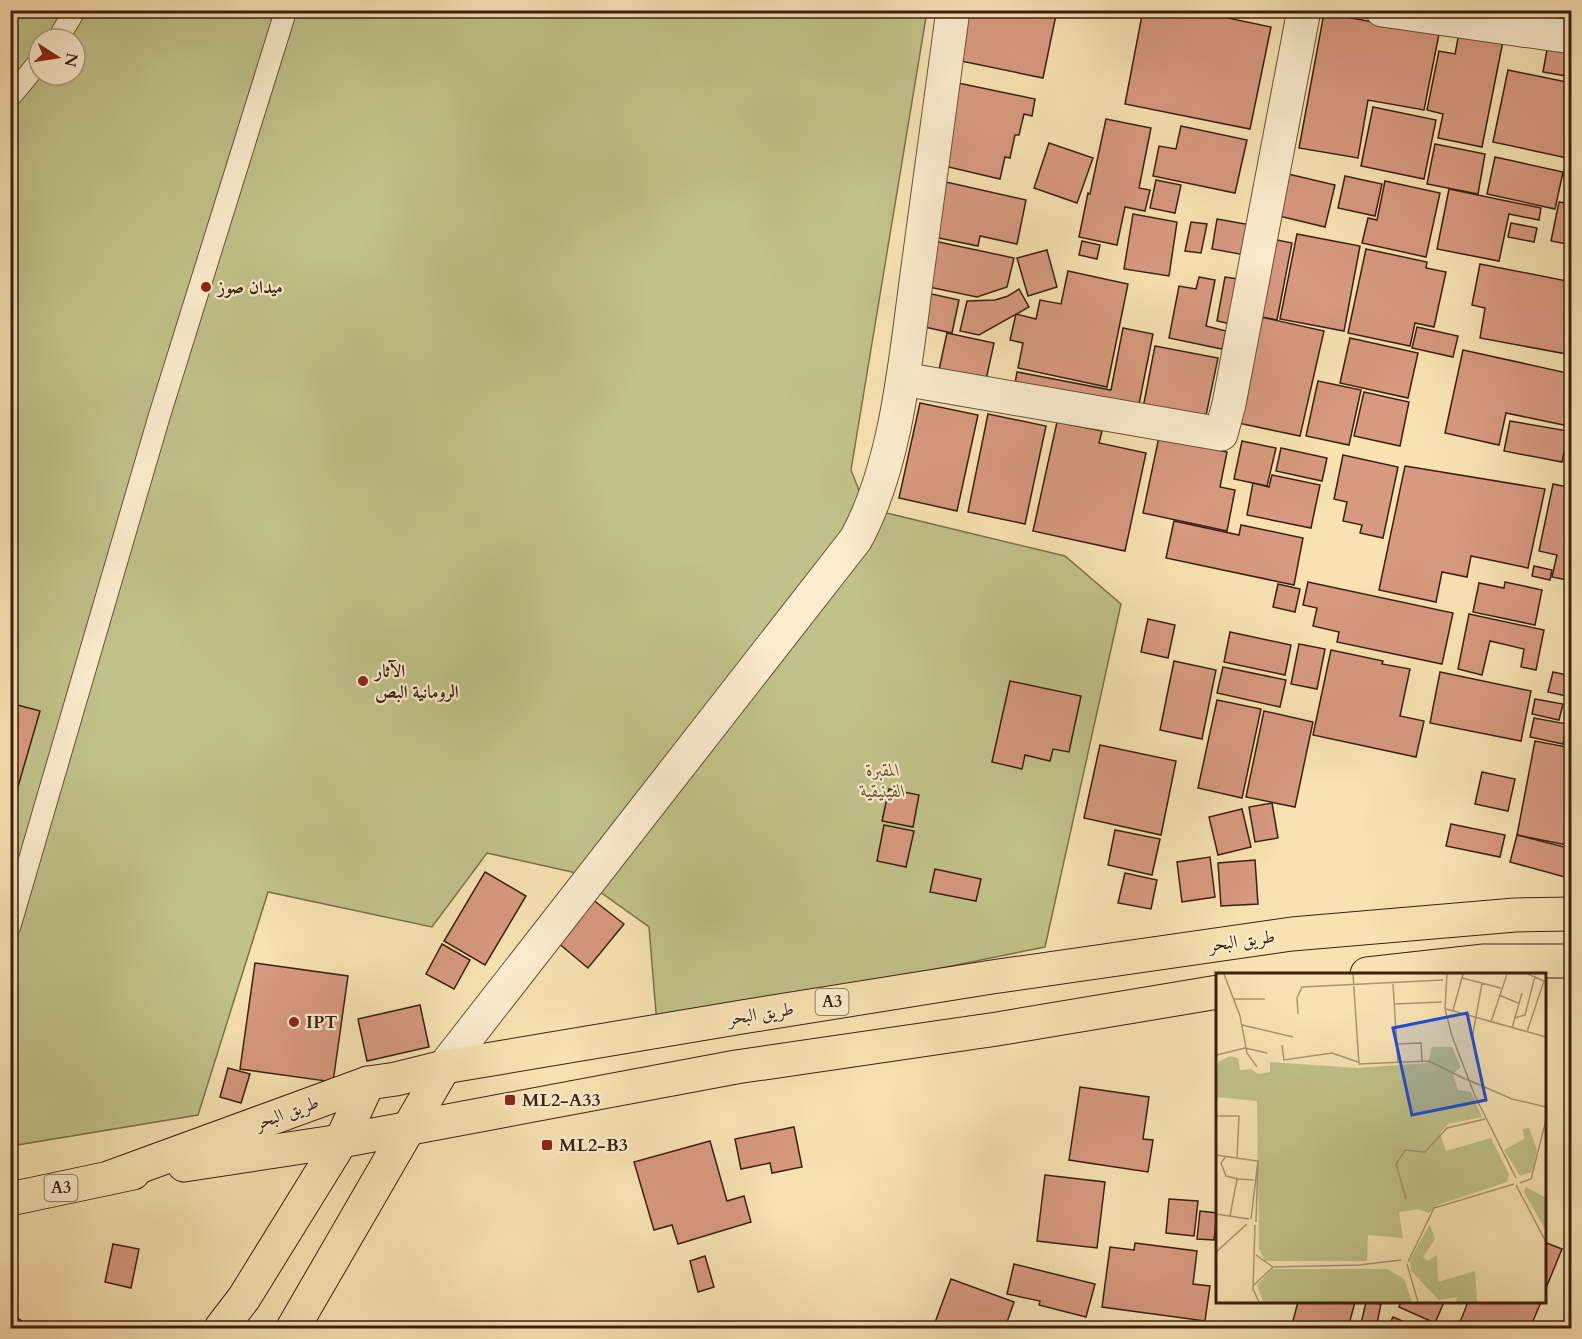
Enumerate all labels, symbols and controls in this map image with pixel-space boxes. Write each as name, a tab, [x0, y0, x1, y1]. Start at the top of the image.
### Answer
north arrow	[27, 27, 87, 87]
text: N	[58, 51, 83, 69]
place label: ميدان صوز	[216, 275, 283, 300]
marker: ميدان صوز	[199, 280, 213, 294]
place label: الآثار الرومانية البص	[373, 659, 459, 705]
marker: الآثار الرومانية البص	[356, 674, 370, 688]
park label: المقبرة الفينيقية	[858, 758, 906, 804]
street label: طريق البحر	[1205, 924, 1277, 958]
inset map	[1216, 973, 1546, 1303]
road number: A3	[816, 989, 848, 1015]
street label: طريق البحر	[724, 996, 796, 1032]
place label: IPT	[306, 1010, 338, 1035]
marker: IPT	[287, 1015, 301, 1029]
place label: ML2-A33	[522, 1088, 601, 1113]
street label: طريق البحر	[250, 1090, 322, 1137]
marker: ML2-A33	[503, 1093, 517, 1107]
place label: ML2-B3	[559, 1133, 628, 1158]
marker: ML2-B3	[540, 1138, 554, 1152]
road number: A3	[44, 1175, 78, 1201]

